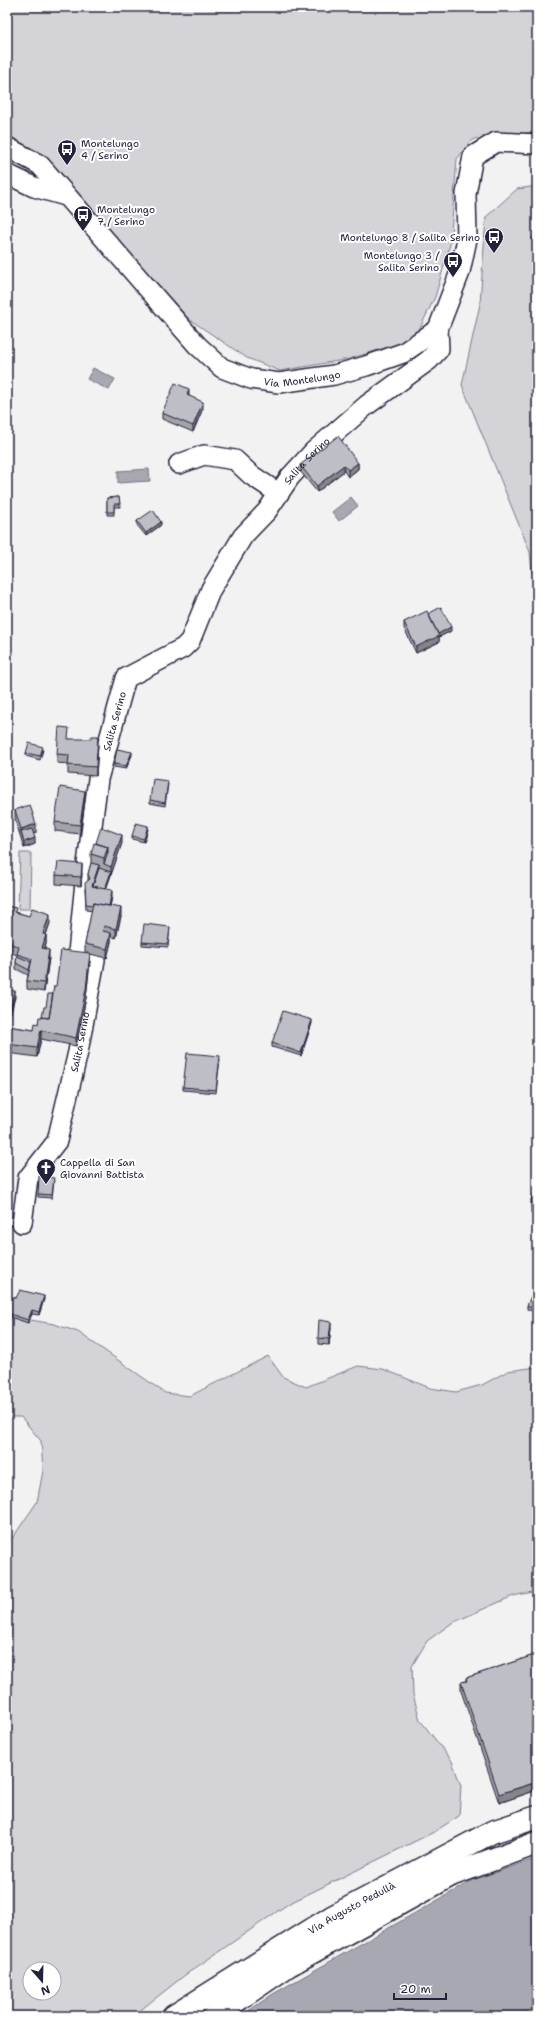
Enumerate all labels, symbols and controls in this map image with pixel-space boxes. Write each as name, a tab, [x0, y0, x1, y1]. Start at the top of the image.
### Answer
place label: Montelungo 4 / Serino	[81, 137, 139, 162]
bus stop icon: Montelungo 4 / Serino	[56, 138, 78, 166]
place label: Montelungo 7 / Serino	[97, 203, 155, 228]
bus stop icon: Montelungo 7 / Serino	[72, 204, 94, 232]
bus stop icon: Montelungo 8 / Salita Serino	[483, 226, 505, 254]
place label: Montelungo 8 / Salita Serino	[340, 231, 480, 244]
place label: Montelungo 3 / Salita Serino	[364, 249, 440, 274]
bus stop icon: Montelungo 3 / Salita Serino	[442, 250, 464, 278]
street label: Via Montelungo	[263, 368, 342, 390]
street label: Salita Serino	[281, 434, 333, 487]
street label: Salita Serino	[100, 690, 129, 753]
street label: Salita Serino	[67, 1011, 92, 1074]
place label: Cappella di San Giovanni Battista	[60, 1156, 145, 1181]
church icon: Cappella di San Giovanni Battista	[35, 1157, 57, 1185]
street label: Via Augusto Pedullà	[306, 1878, 398, 1937]
north arrow	[22, 1961, 62, 2001]
scale bar	[394, 1975, 446, 2001]
text: N	[38, 1981, 52, 1999]
text: 20 m	[400, 1981, 431, 1997]

